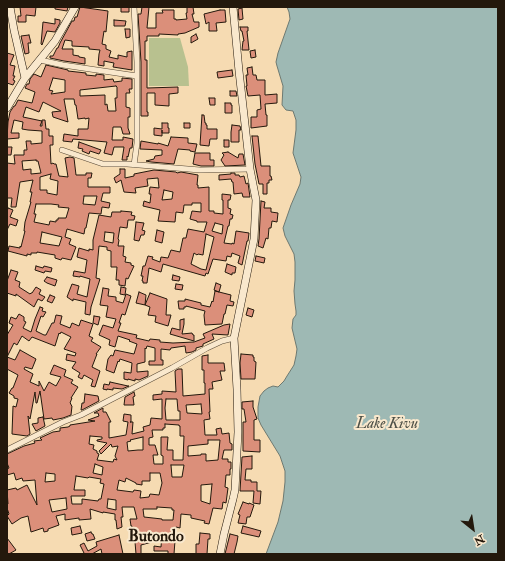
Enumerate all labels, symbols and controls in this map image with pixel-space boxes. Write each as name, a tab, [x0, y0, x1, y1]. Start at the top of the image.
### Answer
water label: Lake Kivu	[356, 416, 418, 434]
north arrow	[453, 509, 493, 549]
district label: Butondo	[128, 528, 184, 548]
text: N	[472, 532, 487, 548]

